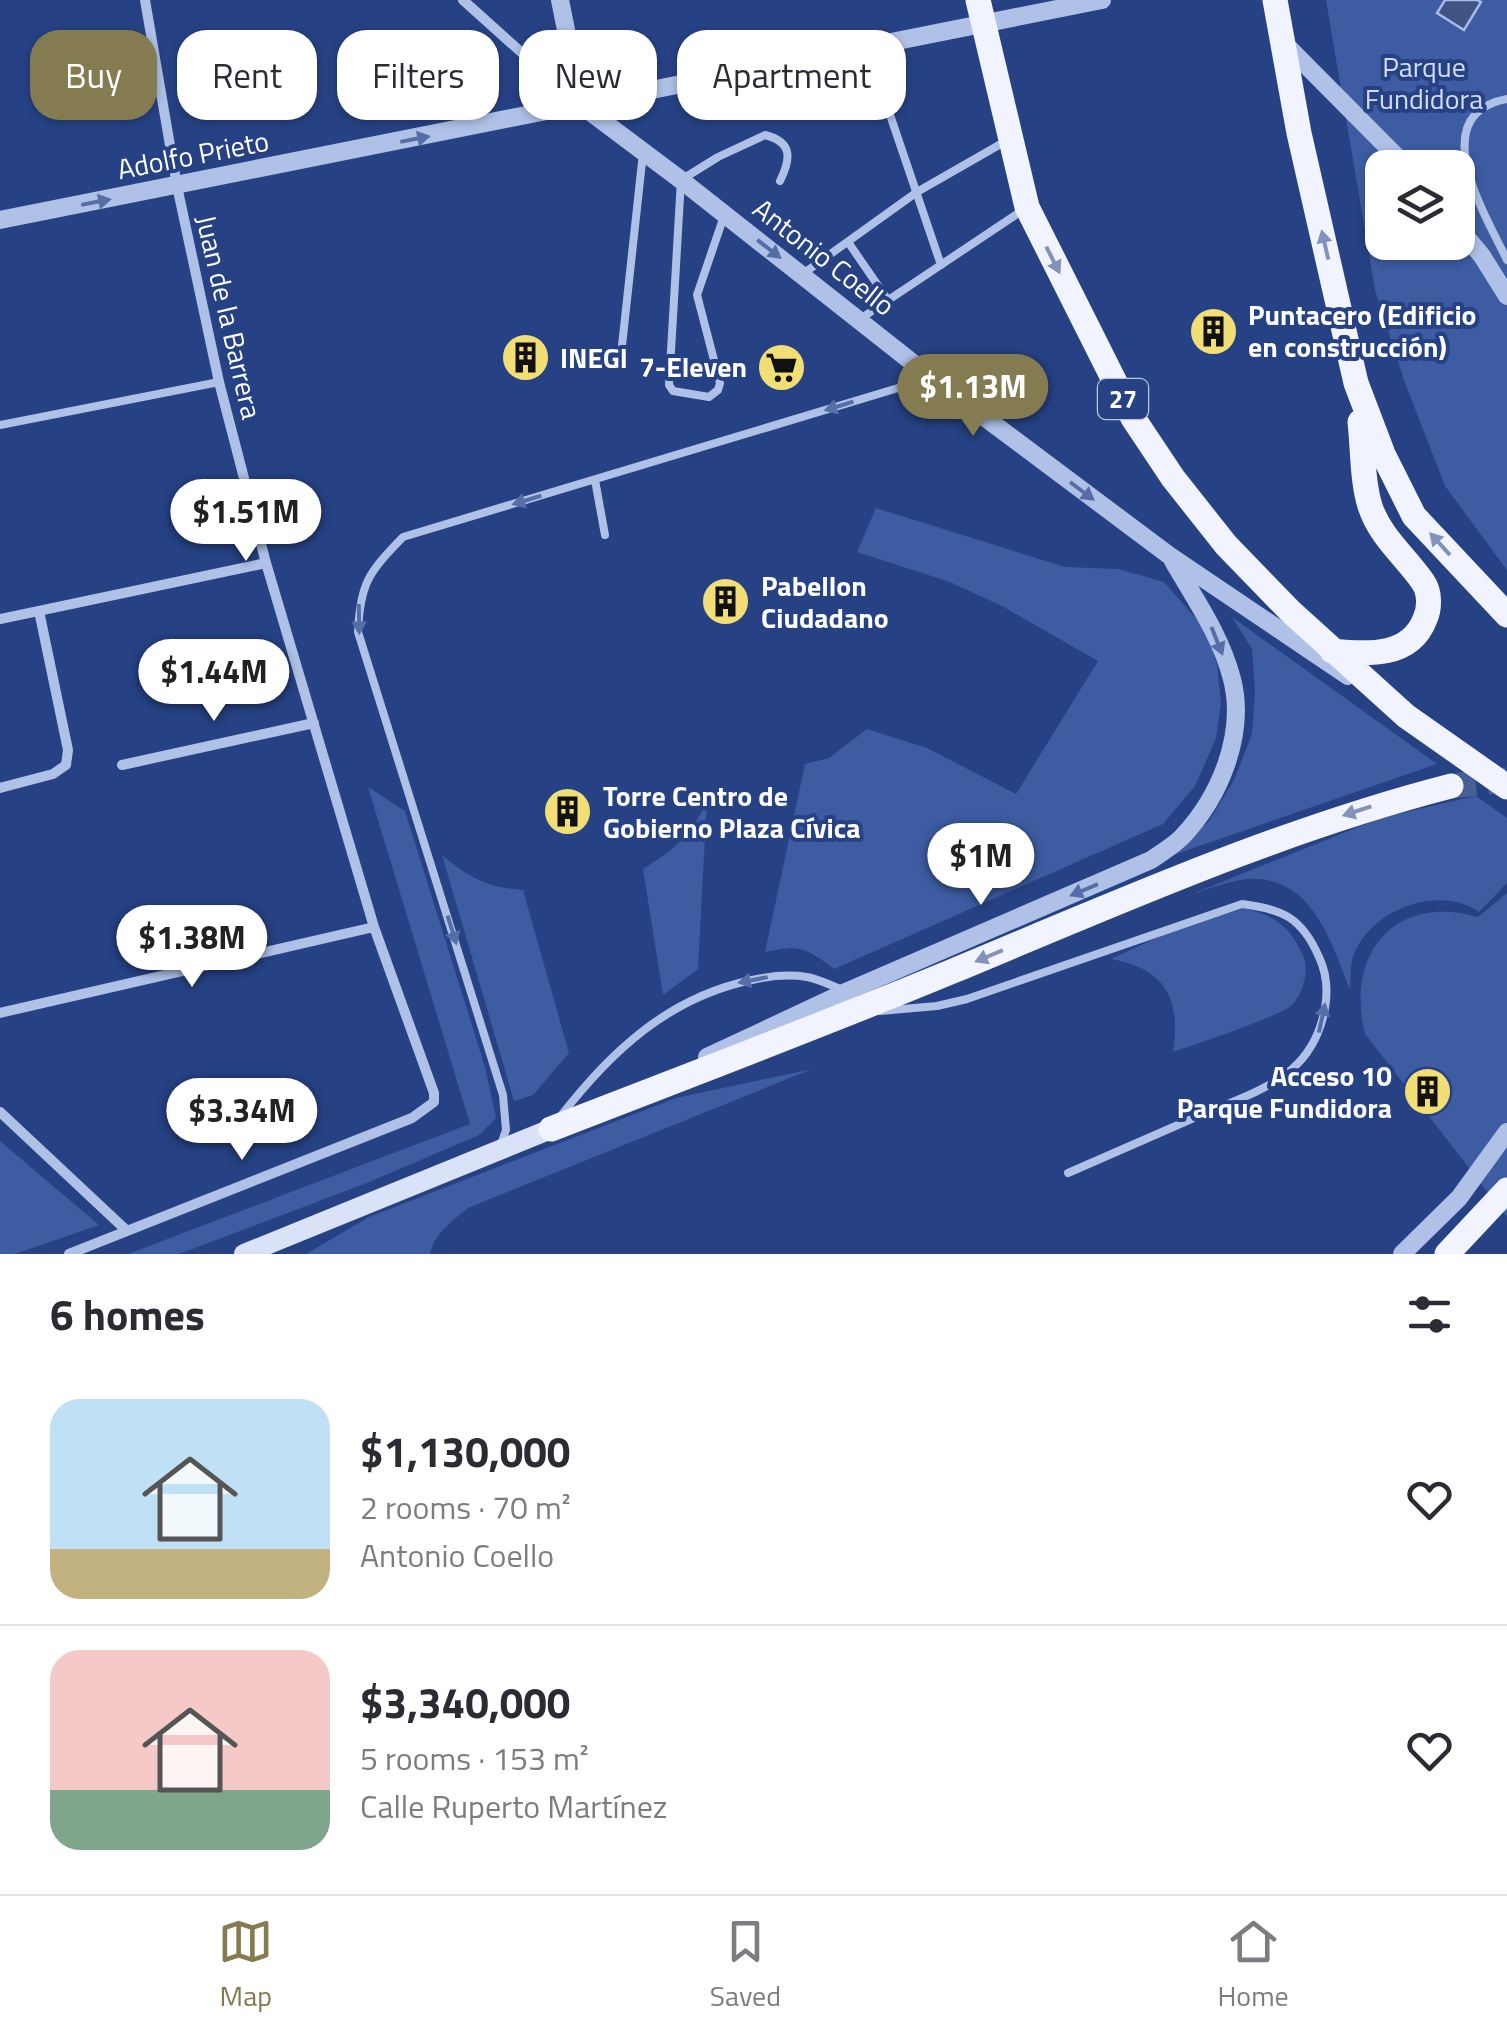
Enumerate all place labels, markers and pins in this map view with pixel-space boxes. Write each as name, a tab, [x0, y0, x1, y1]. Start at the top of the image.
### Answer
place label: Puntacero (Edificio en construcción)	[1248, 293, 1477, 368]
building icon: Puntacero (Edificio en construcción)	[1187, 305, 1239, 357]
building icon: INEGI	[499, 332, 551, 384]
place label: INEGI	[560, 336, 628, 379]
supermarket icon: 7-Eleven	[756, 341, 808, 393]
place label: 7-Eleven	[639, 345, 747, 388]
pin: $1.13M	[892, 354, 1054, 439]
pin: $1.51M	[165, 479, 327, 564]
place label: Pabellon Ciudadano	[761, 564, 889, 639]
building icon: Pabellon Ciudadano	[700, 576, 752, 628]
pin: $1.44M	[133, 639, 295, 724]
place label: Torre Centro de Gobierno Plaza Cívica	[603, 774, 861, 849]
building icon: Torre Centro de Gobierno Plaza Cívica	[542, 786, 594, 838]
pin: $1M	[933, 823, 1029, 908]
pin: $1.38M	[111, 905, 273, 990]
place label: Acceso 10 Parque Fundidora	[1177, 1054, 1392, 1129]
building icon: Acceso 10 Parque Fundidora	[1401, 1066, 1453, 1118]
pin: $3.34M	[161, 1078, 323, 1163]

